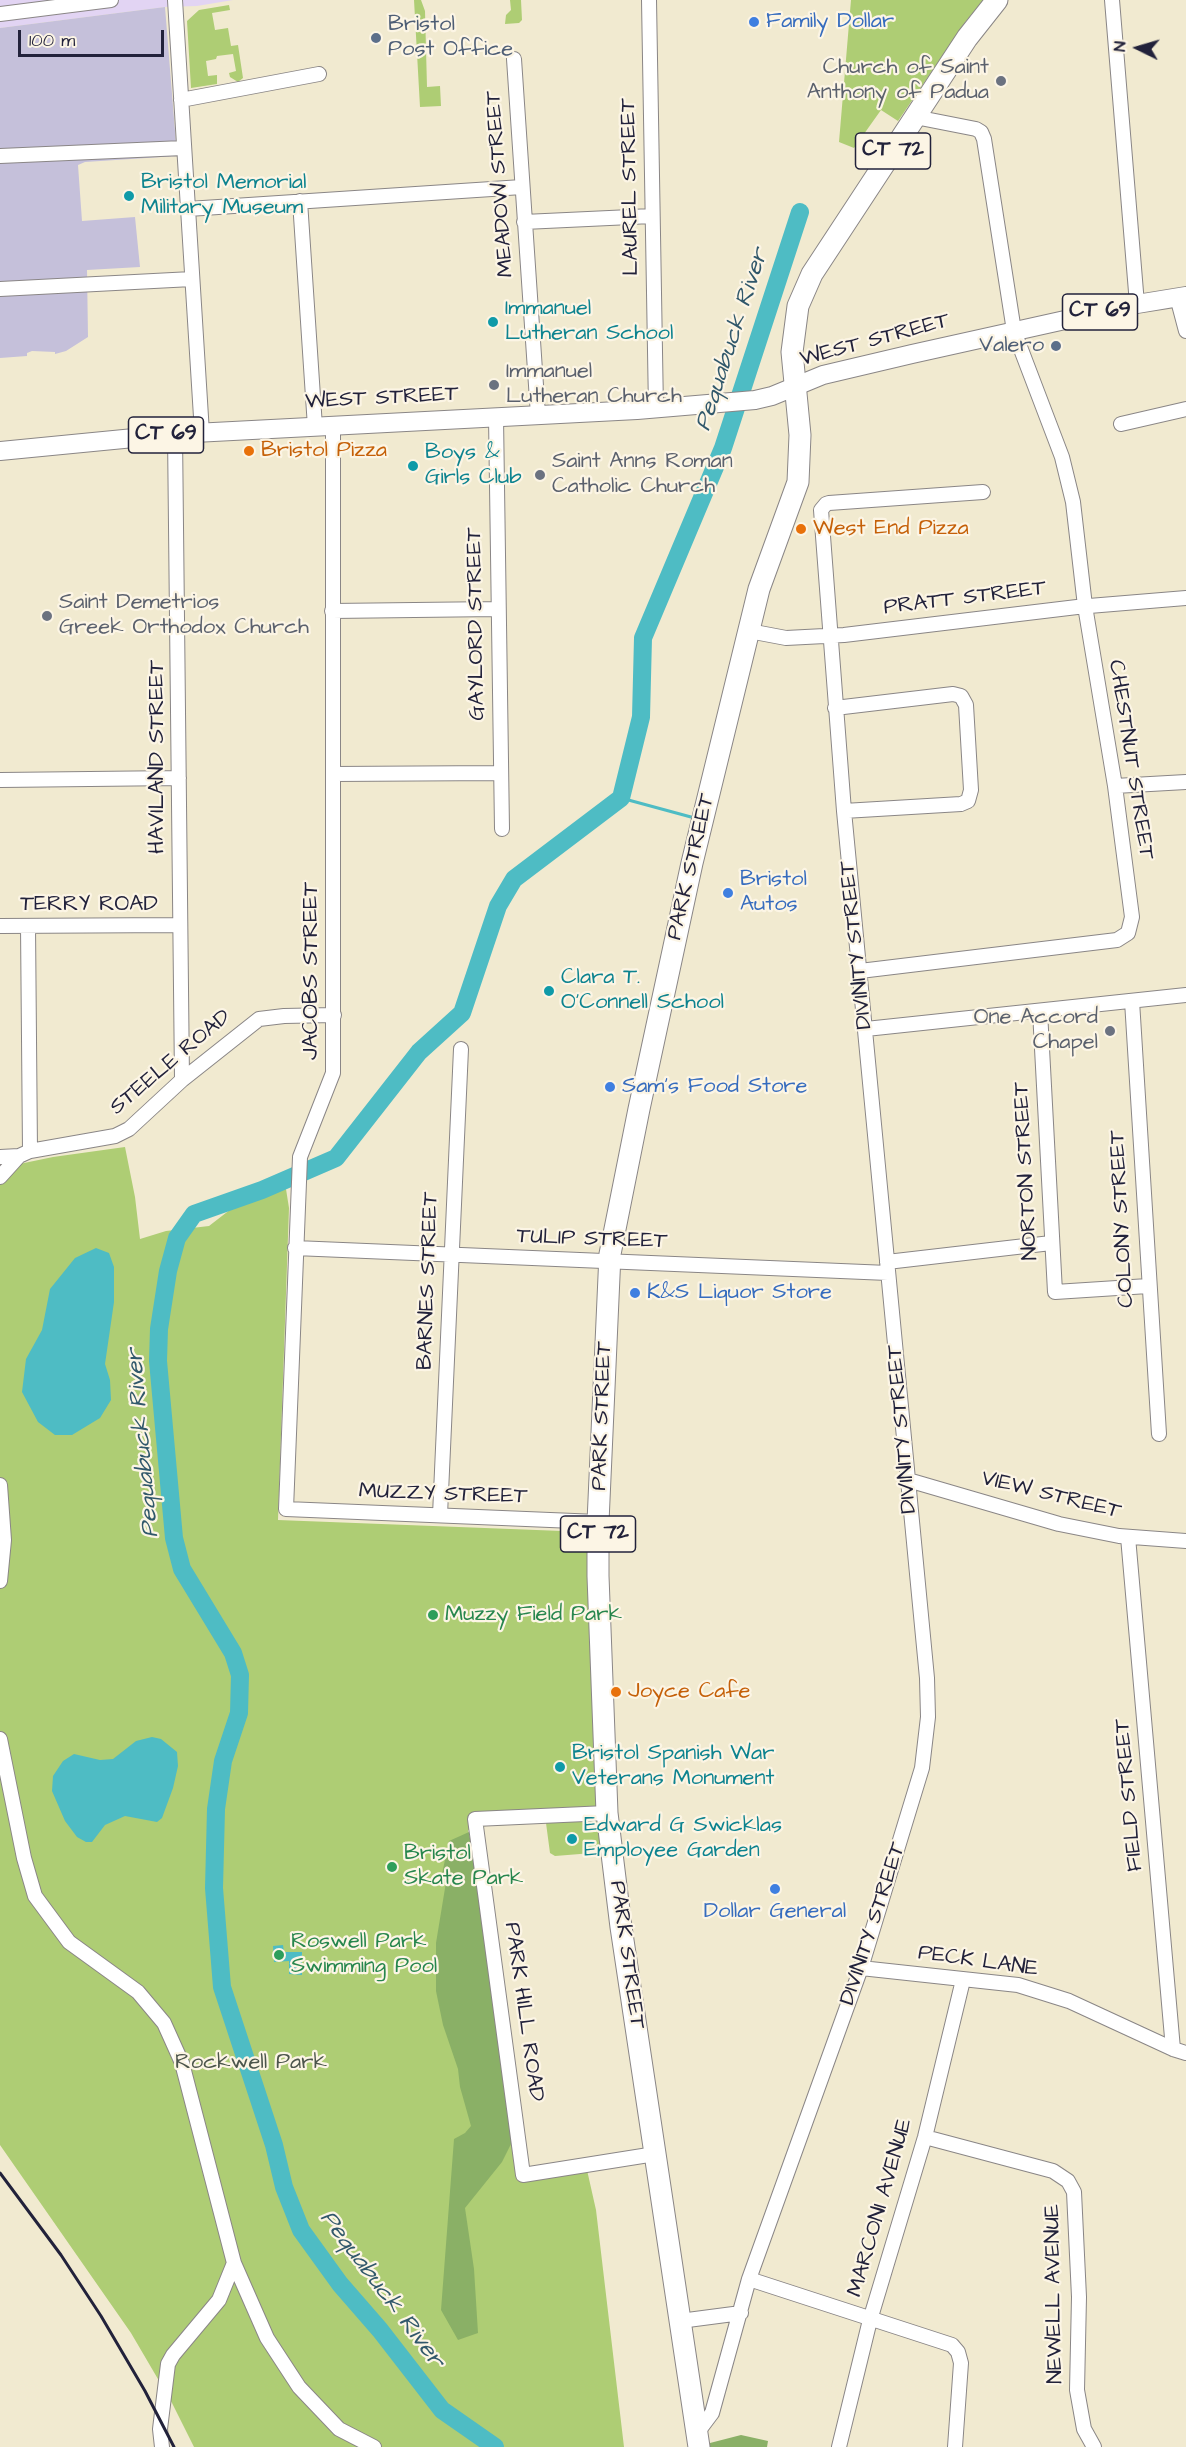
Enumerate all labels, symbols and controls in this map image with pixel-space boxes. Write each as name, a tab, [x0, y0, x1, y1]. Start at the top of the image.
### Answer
place label: Family Dollar	[766, 9, 894, 35]
place label: Bristol Post Office	[388, 12, 513, 63]
marker: Family Dollar	[747, 15, 761, 29]
scale bar	[21, 18, 166, 56]
north arrow	[1108, 18, 1168, 78]
text: 100 m	[29, 28, 75, 53]
marker: Bristol Post Office	[369, 31, 383, 45]
text: N	[1109, 40, 1131, 52]
place label: Church of Saint Anthony of Padua	[807, 55, 989, 106]
marker: Church of Saint Anthony of Padua	[994, 74, 1008, 88]
street label: MEADOW STREET	[481, 90, 521, 278]
street label: LAUREL STREET	[616, 98, 646, 276]
road number: CT 72	[856, 133, 930, 169]
place label: Bristol Memorial Military Museum	[141, 170, 306, 222]
marker: Bristol Memorial Military Museum	[122, 189, 136, 203]
water label: Pequabuck River	[690, 245, 776, 435]
road number: CT 69	[1062, 294, 1138, 330]
place label: Immanuel Lutheran School	[505, 296, 673, 348]
street label: WEST STREET	[797, 308, 953, 374]
marker: Immanuel Lutheran School	[486, 315, 500, 329]
place label: Valero	[979, 333, 1044, 359]
marker: Valero	[1049, 339, 1063, 353]
place label: Immanuel Lutheran Church	[506, 359, 682, 410]
marker: Immanuel Lutheran Church	[487, 378, 501, 392]
street label: WEST STREET	[305, 382, 459, 416]
road number: CT 69	[128, 417, 204, 453]
place label: Bristol Pizza	[261, 438, 387, 464]
place label: Boys & Girls Club	[425, 440, 522, 492]
marker: Bristol Pizza	[242, 444, 256, 458]
place label: Saint Anns Roman Catholic Church	[552, 449, 733, 500]
marker: Boys & Girls Club	[406, 459, 420, 473]
marker: Saint Anns Roman Catholic Church	[533, 468, 547, 482]
place label: West End Pizza	[813, 516, 969, 542]
marker: West End Pizza	[794, 522, 808, 536]
street label: GAYLORD STREET	[462, 527, 492, 721]
street label: PRATT STREET	[882, 576, 1048, 622]
place label: Saint Demetrios Greek Orthodox Church	[59, 590, 309, 642]
marker: Saint Demetrios Greek Orthodox Church	[40, 609, 54, 623]
street label: CHESTNUT STREET	[1101, 658, 1159, 862]
street label: HAVILAND STREET	[145, 660, 171, 854]
street label: PARK STREET	[662, 791, 722, 943]
street label: DIVINITY STREET	[835, 859, 879, 1031]
place label: Bristol Autos	[740, 867, 807, 918]
street label: JACOBS STREET	[299, 882, 325, 1060]
marker: Bristol Autos	[721, 886, 735, 900]
street label: TERRY ROAD	[20, 892, 158, 918]
place label: Clara T. O'Connell School	[561, 965, 724, 1016]
marker: Clara T. O'Connell School	[542, 984, 556, 998]
street label: STEELE ROAD	[105, 1005, 237, 1121]
place label: One Accord Chapel	[974, 1005, 1098, 1056]
marker: One Accord Chapel	[1103, 1024, 1117, 1038]
place label: Sam's Food Store	[622, 1074, 807, 1100]
marker: Sam's Food Store	[603, 1080, 617, 1094]
street label: NORTON STREET	[1009, 1081, 1045, 1261]
street label: COLONY STREET	[1105, 1129, 1141, 1309]
street label: BARNES STREET	[413, 1191, 445, 1371]
street label: TULIP STREET	[516, 1224, 668, 1256]
place label: K&S Liquor Store	[647, 1280, 832, 1306]
marker: K&S Liquor Store	[628, 1286, 642, 1300]
street label: PARK STREET	[587, 1341, 619, 1491]
street label: DIVINITY STREET	[882, 1343, 924, 1515]
water label: Pequabuck River	[121, 1347, 167, 1539]
street label: VIEW STREET	[978, 1466, 1124, 1526]
street label: MUZZY STREET	[358, 1479, 528, 1511]
road number: CT 72	[560, 1516, 636, 1552]
place label: Muzzy Field Park	[445, 1602, 622, 1628]
marker: Muzzy Field Park	[426, 1608, 440, 1622]
place label: Joyce Cafe	[628, 1679, 750, 1705]
marker: Joyce Cafe	[609, 1685, 623, 1699]
street label: FIELD STREET	[1110, 1718, 1150, 1872]
place label: Bristol Spanish War Veterans Monument	[572, 1741, 774, 1792]
marker: Bristol Spanish War Veterans Monument	[553, 1760, 567, 1774]
place label: Edward G Swicklas Employee Garden	[584, 1813, 782, 1864]
marker: Edward G Swicklas Employee Garden	[565, 1832, 579, 1846]
street label: DIVINITY STREET	[835, 1839, 913, 2009]
place label: Bristol Skate Park	[404, 1841, 523, 1892]
marker: Bristol Skate Park	[385, 1860, 399, 1874]
street label: PARK STREET	[603, 1879, 649, 2031]
marker: Dollar General	[768, 1882, 782, 1896]
place label: Dollar General	[704, 1899, 846, 1925]
street label: PARK HILL ROAD	[497, 1921, 549, 2103]
place label: Roswell Park Swimming Pool	[291, 1929, 437, 1981]
street label: PECK LANE	[916, 1941, 1040, 1983]
marker: Roswell Park Swimming Pool	[272, 1948, 286, 1962]
park label: Rockwell Park	[175, 2050, 327, 2076]
street label: MARCONI AVENUE	[843, 2116, 919, 2300]
street label: NEWELL AVENUE	[1040, 2204, 1070, 2384]
water label: Pequabuck River	[312, 2206, 450, 2374]

